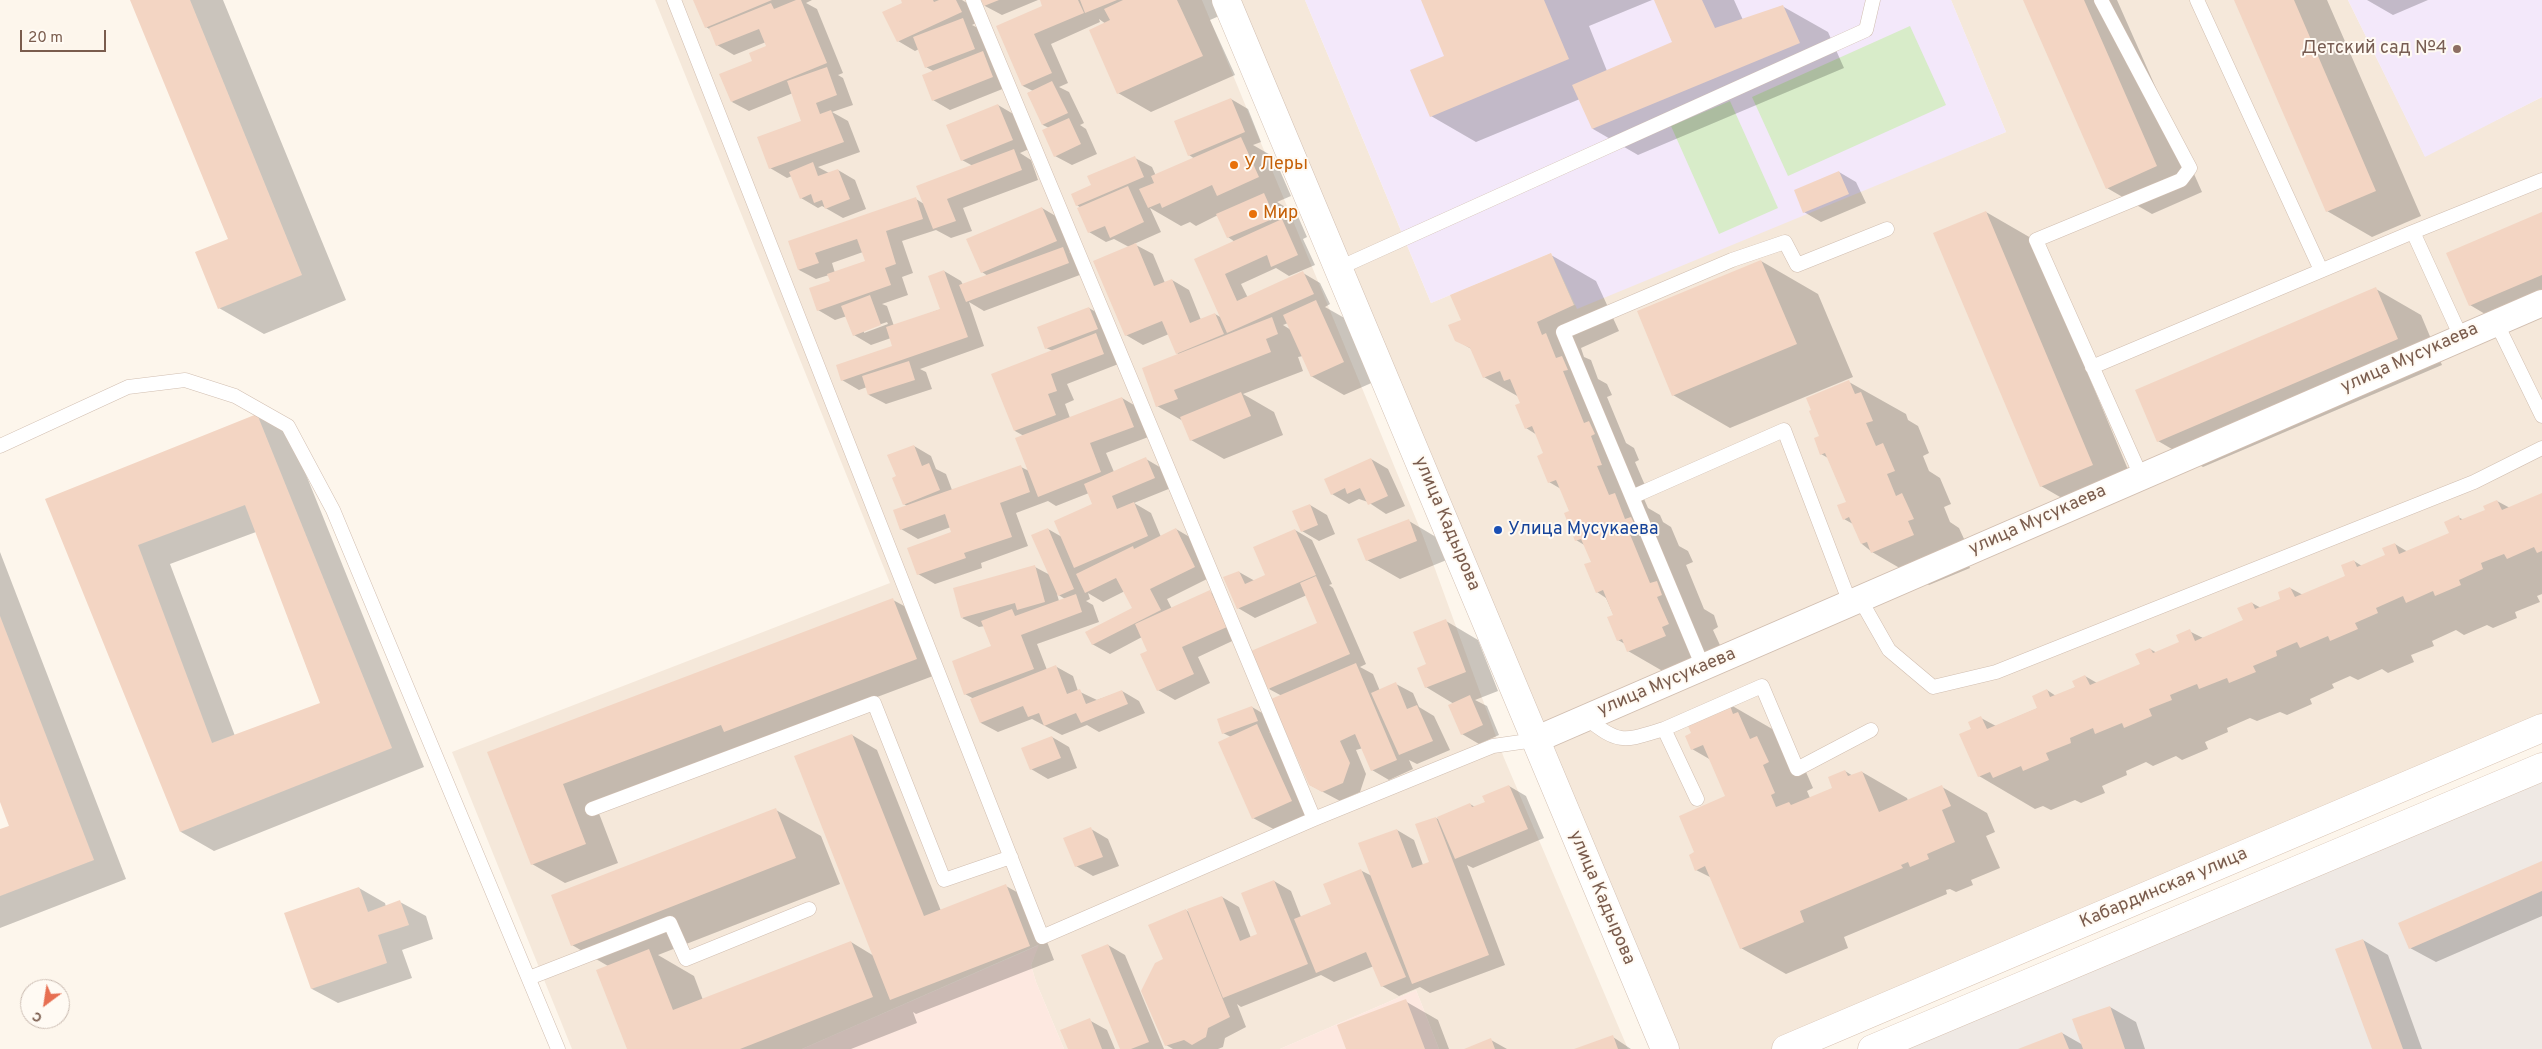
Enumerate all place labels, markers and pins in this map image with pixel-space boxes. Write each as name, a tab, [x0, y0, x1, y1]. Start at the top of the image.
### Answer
place label: Детский сад №4	[2302, 38, 2447, 60]
marker: Детский сад №4	[2451, 43, 2463, 55]
place label: У Леры	[1244, 154, 1308, 176]
marker: У Леры	[1228, 159, 1240, 171]
place label: Мир	[1263, 203, 1298, 225]
marker: Мир	[1247, 208, 1259, 220]
place label: Улица Мусукаева	[1508, 519, 1659, 541]
marker: Улица Мусукаева	[1492, 524, 1504, 536]

